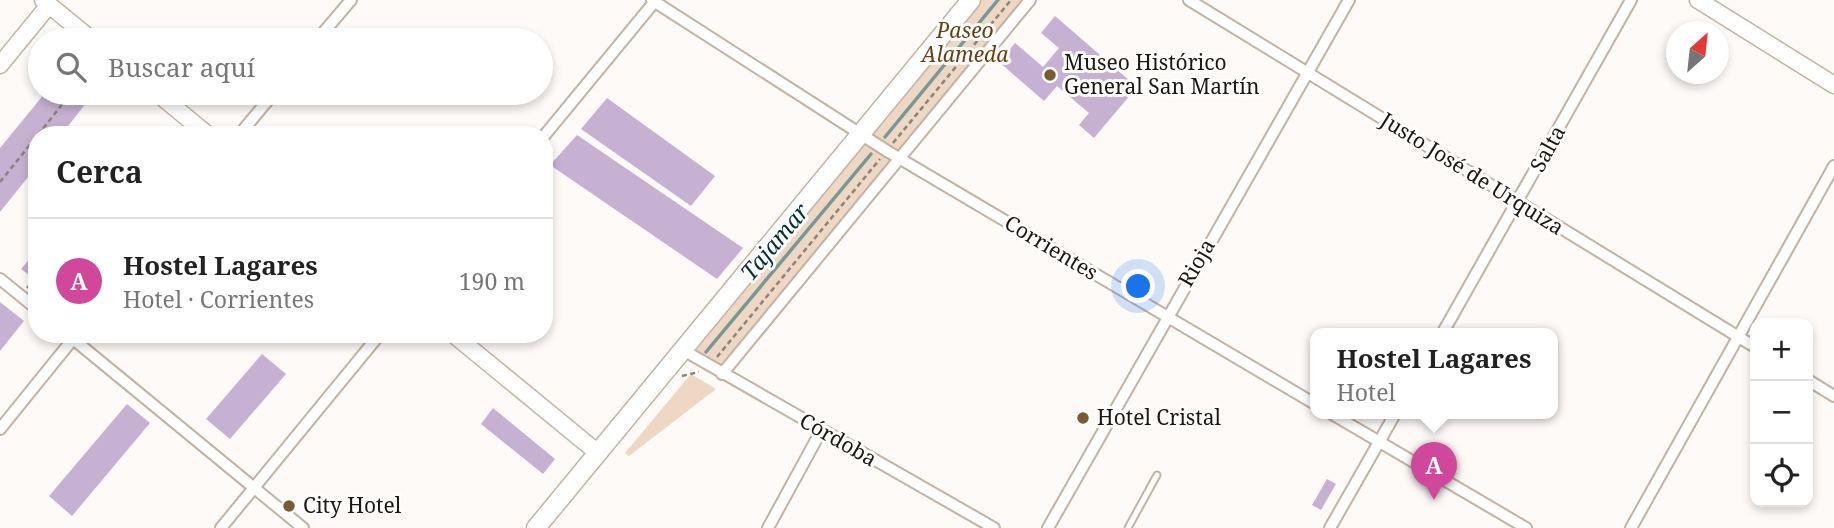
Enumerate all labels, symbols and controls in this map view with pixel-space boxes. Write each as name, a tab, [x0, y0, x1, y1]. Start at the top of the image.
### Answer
park label: Paseo Alameda	[920, 16, 1009, 68]
north arrow	[1666, 21, 1729, 84]
search box	[28, 28, 553, 105]
icon: search	[52, 48, 90, 86]
place label: Museo Histórico General San Martín	[1064, 48, 1260, 100]
text: Buscar aquí	[108, 49, 255, 85]
marker: Museo Histórico General San Martín	[1042, 67, 1058, 83]
street label: Justo José de Urquiza	[1375, 105, 1569, 241]
street label: Salta	[1523, 120, 1571, 177]
text: Cerca	[56, 151, 143, 192]
water label: Tajamar	[733, 196, 816, 287]
street label: Corrientes	[1000, 208, 1103, 286]
street label: Rioja	[1171, 234, 1221, 291]
text: Hostel Lagares	[123, 247, 318, 283]
text: A	[70, 265, 88, 297]
text: 190 m	[459, 265, 525, 297]
your location	[1121, 269, 1155, 303]
text: Hotel · Corrientes	[123, 283, 314, 315]
map controls	[1750, 318, 1813, 507]
button: +	[1750, 318, 1813, 381]
popup	[1310, 328, 1558, 419]
text: Hostel Lagares	[1337, 340, 1531, 376]
text: Hotel	[1337, 376, 1396, 408]
button: −	[1750, 381, 1813, 444]
place label: Hotel Cristal	[1097, 403, 1222, 431]
street label: Córdoba	[795, 406, 882, 472]
marker: Hotel Cristal	[1075, 410, 1091, 426]
pin: A	[1411, 442, 1457, 500]
button: locate	[1750, 444, 1813, 507]
place label: City Hotel	[303, 491, 402, 519]
marker: City Hotel	[281, 498, 297, 514]

